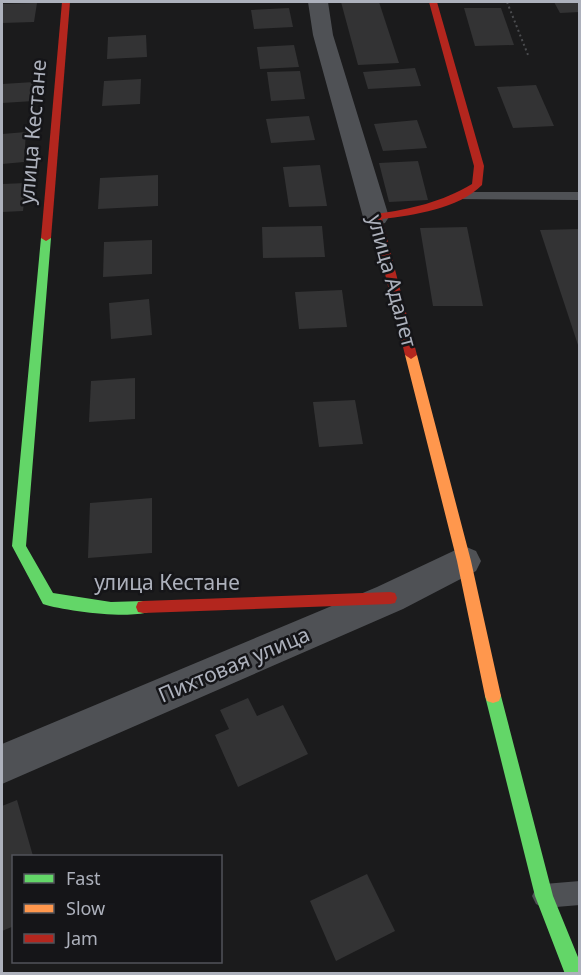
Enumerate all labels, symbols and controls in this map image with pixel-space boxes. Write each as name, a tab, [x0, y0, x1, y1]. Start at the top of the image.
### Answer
street label: улица Кестане	[12, 58, 52, 206]
street label: улица Адалет	[362, 211, 424, 350]
street label: улица Кестане	[94, 568, 240, 596]
street label: Пихтовая улица	[154, 620, 314, 709]
legend	[12, 855, 222, 963]
text: Fast	[66, 866, 101, 890]
text: Slow	[66, 896, 105, 920]
text: Jam	[64, 926, 98, 950]

